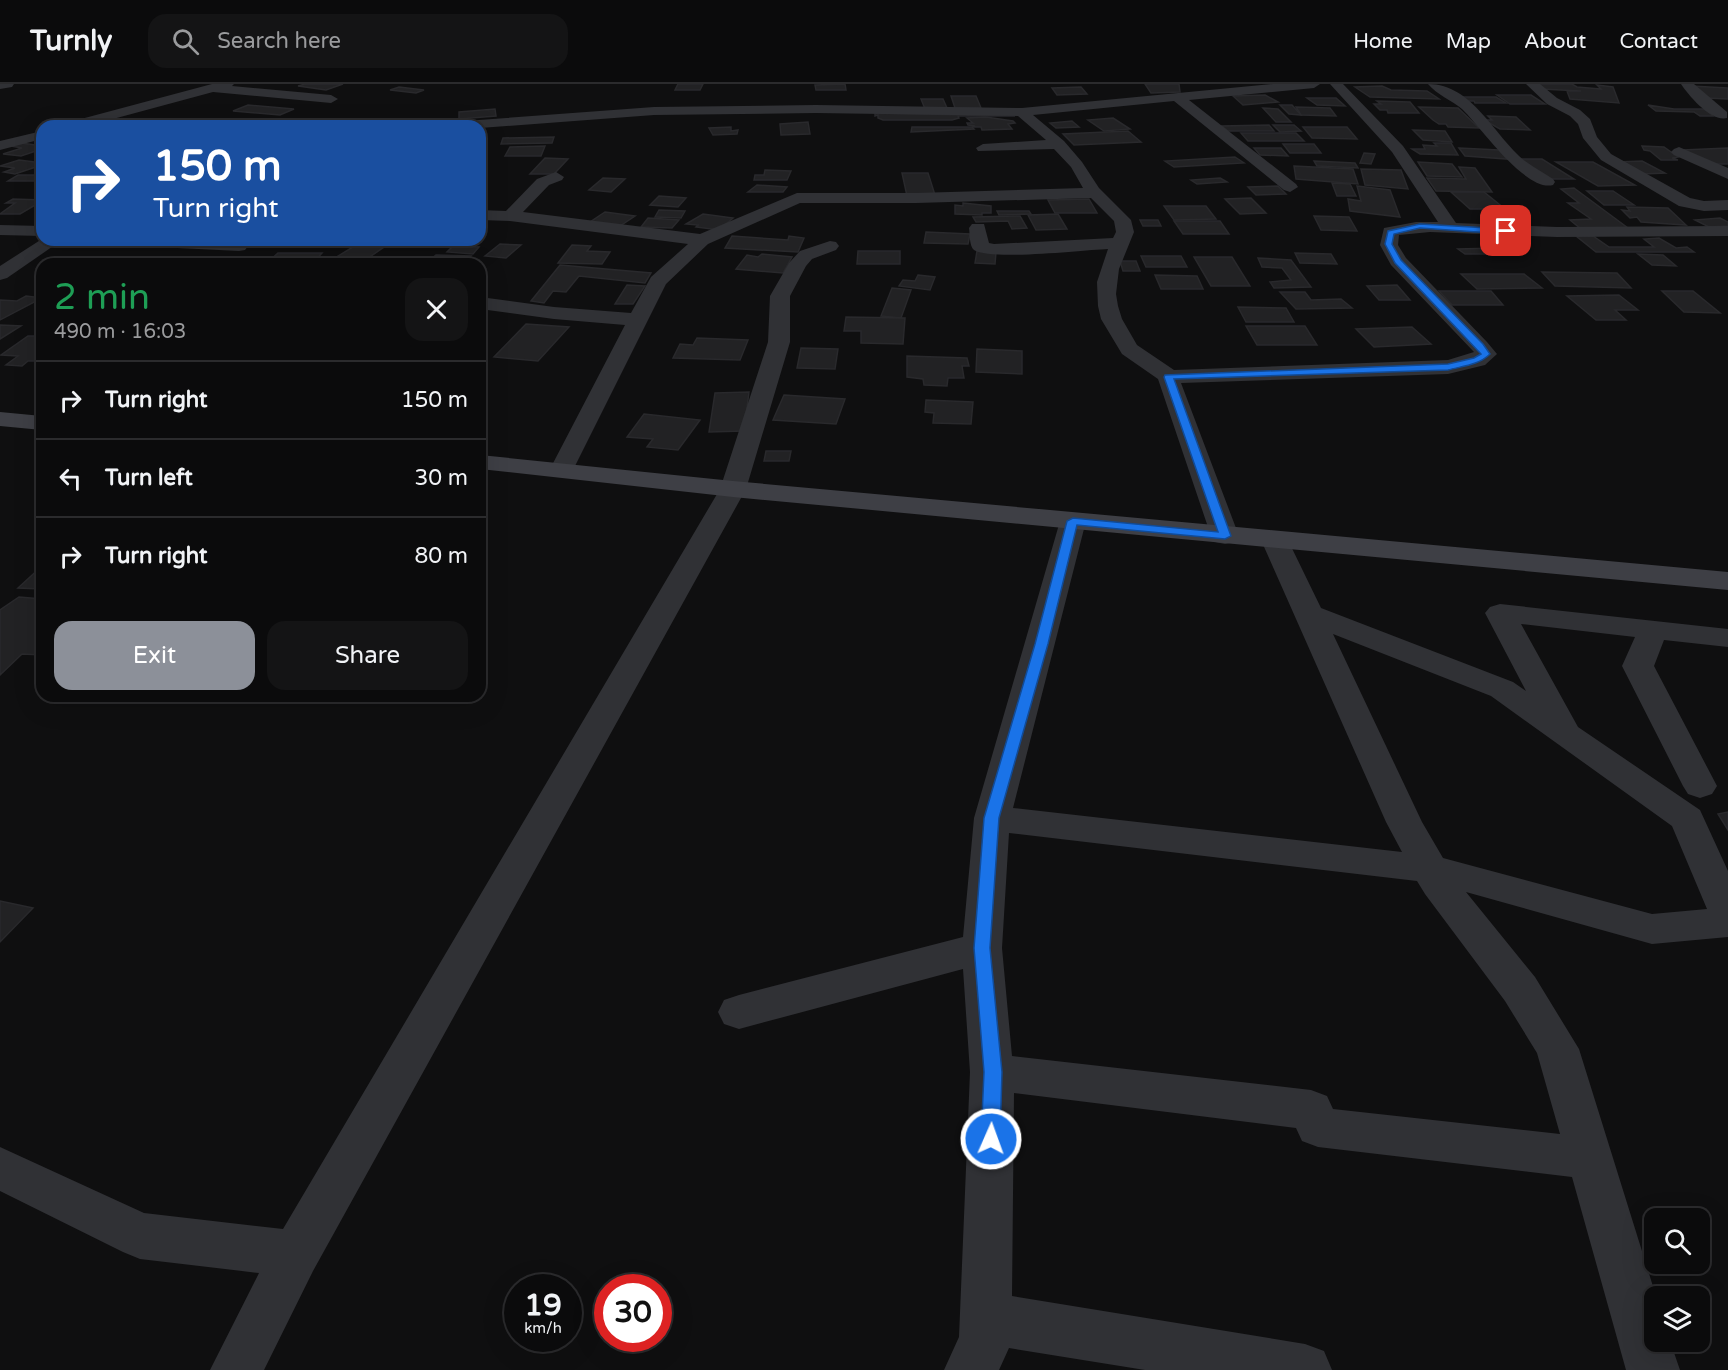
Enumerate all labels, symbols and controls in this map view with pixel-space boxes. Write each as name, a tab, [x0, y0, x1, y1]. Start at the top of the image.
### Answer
search box	[148, 14, 568, 68]
text: Turnly	[30, 24, 112, 58]
icon: search	[169, 25, 202, 58]
text: Search here	[217, 28, 341, 54]
text: Home	[1353, 29, 1413, 54]
text: Map	[1446, 29, 1491, 54]
text: About	[1524, 29, 1586, 54]
text: Contact	[1619, 29, 1698, 54]
text: 150 m	[153, 141, 282, 192]
icon: right	[54, 144, 132, 222]
text: Turn right	[153, 192, 279, 225]
pin	[1480, 205, 1531, 256]
icon: arrive	[1489, 214, 1522, 247]
text: 2 min	[54, 276, 150, 319]
button: close	[405, 278, 468, 341]
text: 490 m · 16:03	[54, 320, 186, 344]
icon: right	[54, 384, 87, 417]
text: Turn right	[105, 387, 207, 413]
text: 150 m	[401, 387, 468, 413]
icon: left	[54, 462, 87, 495]
text: Turn left	[105, 465, 193, 491]
text: 30 m	[414, 465, 468, 491]
icon: right	[54, 540, 87, 573]
text: Turn right	[105, 543, 207, 569]
text: 80 m	[414, 543, 468, 569]
button: Exit	[54, 621, 255, 690]
button: Share	[267, 621, 468, 690]
position arrow	[959, 1107, 1023, 1171]
map controls	[1644, 1208, 1710, 1352]
button: search	[1644, 1208, 1710, 1274]
speed limit sign: 30	[594, 1274, 672, 1352]
button: layers	[1644, 1286, 1710, 1352]
text: 19	[524, 1287, 562, 1324]
text: km/h	[524, 1319, 562, 1337]

